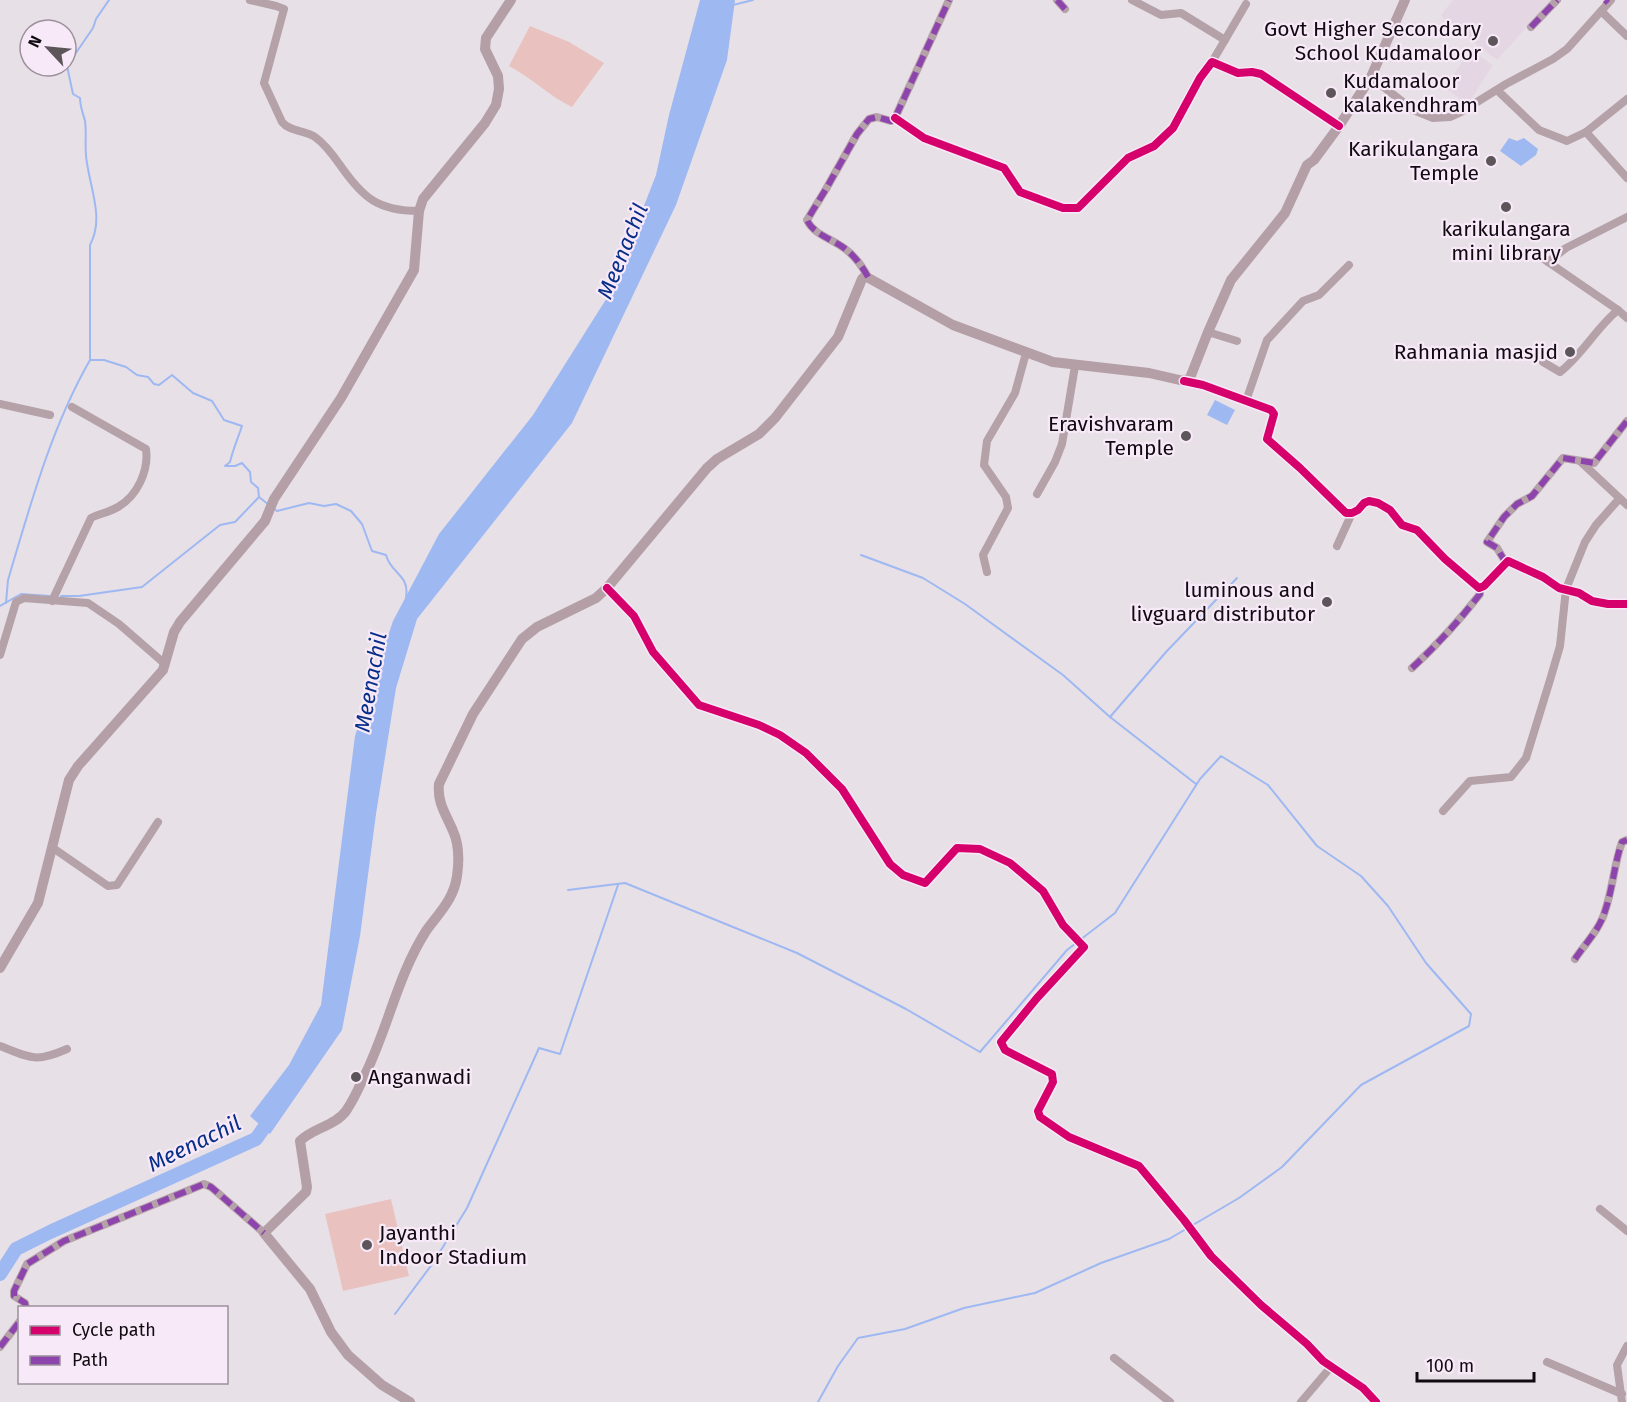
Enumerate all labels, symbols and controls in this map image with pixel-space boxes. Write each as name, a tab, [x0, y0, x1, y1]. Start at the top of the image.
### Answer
place label: Govt Higher Secondary School Kudamaloor	[1264, 16, 1482, 66]
north arrow	[18, 18, 78, 78]
text: N	[24, 33, 46, 51]
marker: Govt Higher Secondary School Kudamaloor	[1486, 34, 1500, 48]
place label: Kudamaloor kalakendhram	[1343, 68, 1478, 118]
marker: Kudamaloor kalakendhram	[1324, 86, 1338, 100]
place label: Karikulangara Temple	[1348, 136, 1479, 186]
marker: Karikulangara Temple	[1484, 154, 1498, 168]
water label: Meenachil	[591, 200, 654, 303]
marker: karikulangara mini library	[1499, 200, 1513, 214]
place label: karikulangara mini library	[1441, 216, 1571, 266]
place label: Rahmania masjid	[1394, 339, 1558, 365]
marker: Rahmania masjid	[1563, 345, 1577, 359]
place label: Eravishvaram Temple	[1048, 411, 1174, 461]
marker: Eravishvaram Temple	[1179, 429, 1193, 443]
place label: luminous and livguard distributor	[1130, 577, 1315, 627]
marker: luminous and livguard distributor	[1320, 595, 1334, 609]
water label: Meenachil	[348, 630, 393, 734]
place label: Anganwadi	[368, 1064, 471, 1090]
marker: Anganwadi	[349, 1070, 363, 1084]
water label: Meenachil	[143, 1109, 245, 1178]
place label: Jayanthi Indoor Stadium	[379, 1220, 527, 1270]
marker: Jayanthi Indoor Stadium	[360, 1238, 374, 1252]
legend	[18, 1306, 228, 1384]
text: Cycle path	[72, 1319, 156, 1341]
scale bar	[1417, 1345, 1534, 1383]
text: Path	[72, 1349, 108, 1371]
text: 100 m	[1426, 1355, 1474, 1377]

